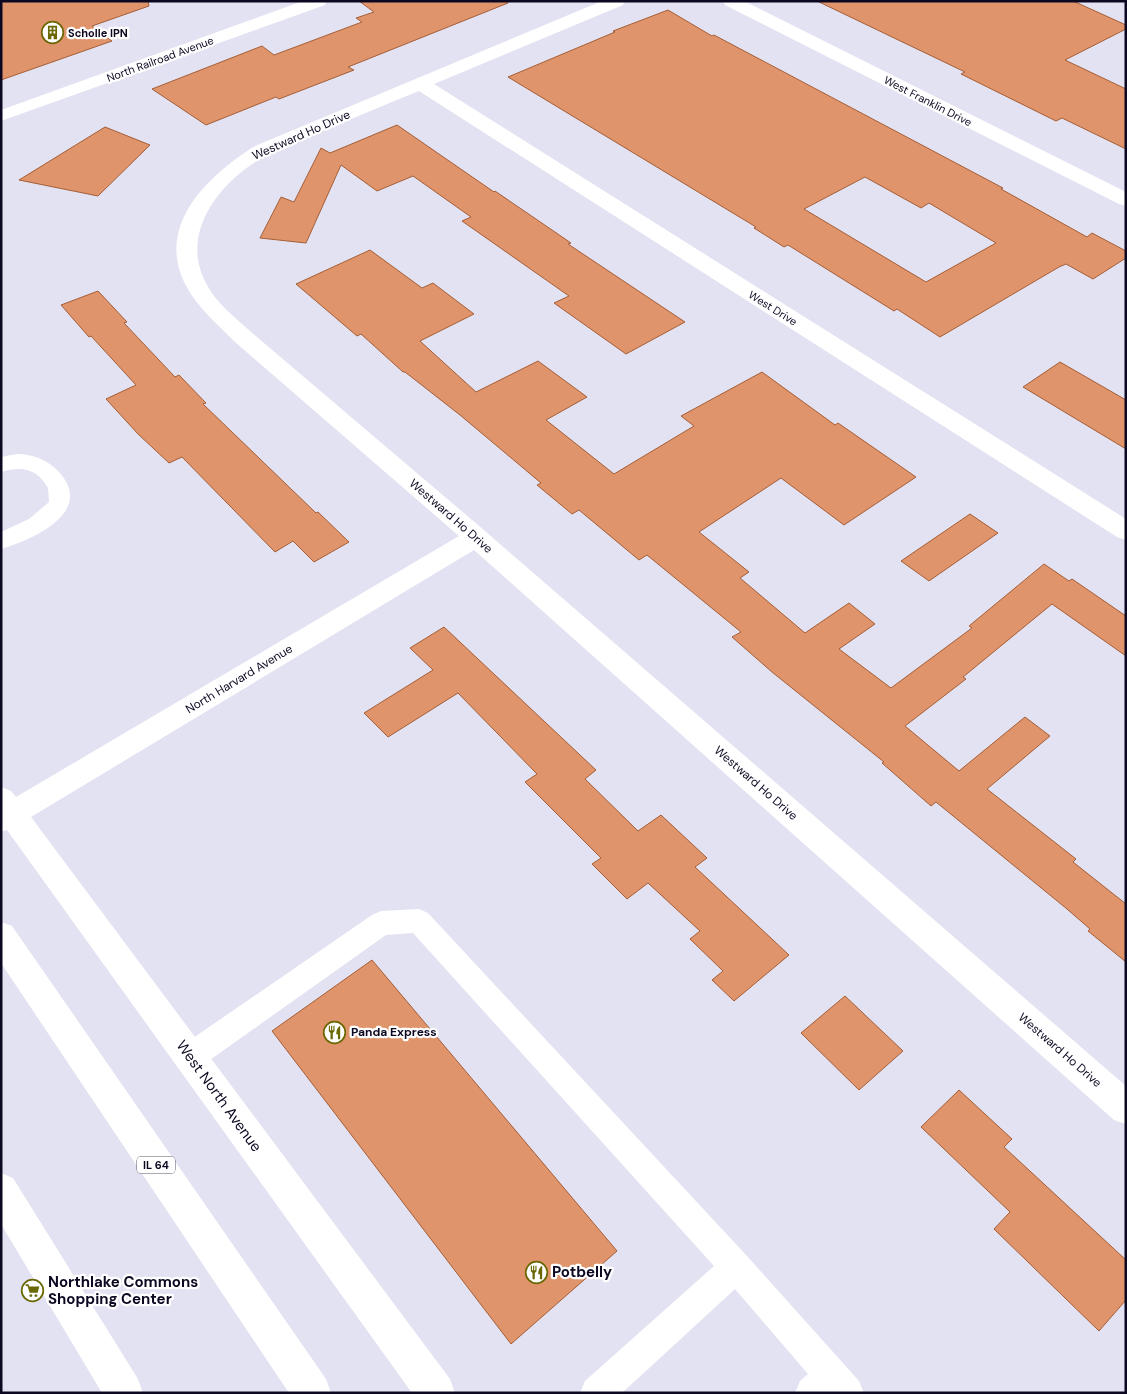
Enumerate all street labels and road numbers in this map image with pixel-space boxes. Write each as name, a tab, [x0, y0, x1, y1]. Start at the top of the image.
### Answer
street label: North Railroad Avenue	[105, 33, 215, 85]
street label: West Franklin Drive	[882, 73, 974, 129]
street label: Westward Ho Drive	[250, 106, 353, 164]
street label: West Drive	[746, 288, 800, 328]
street label: Westward Ho Drive	[406, 475, 496, 557]
street label: North Harvard Avenue	[183, 641, 296, 717]
street label: Westward Ho Drive	[711, 742, 801, 824]
street label: Westward Ho Drive	[1015, 1009, 1105, 1091]
street label: West North Avenue	[172, 1036, 266, 1156]
road number: IL 64	[137, 1156, 175, 1174]

